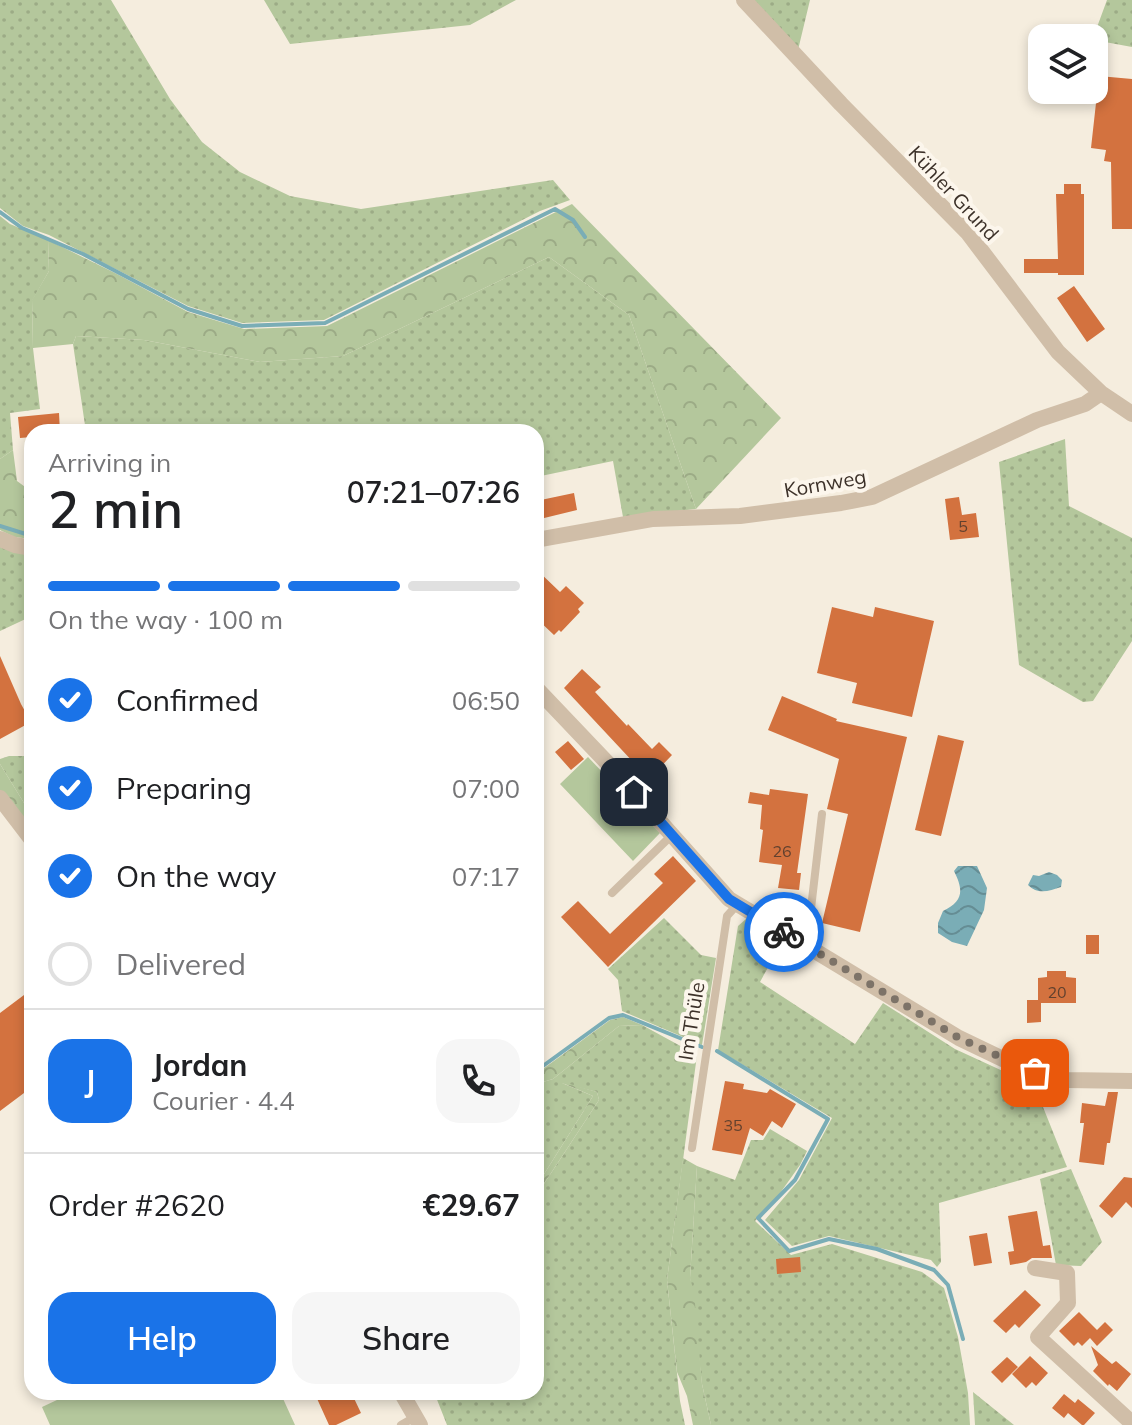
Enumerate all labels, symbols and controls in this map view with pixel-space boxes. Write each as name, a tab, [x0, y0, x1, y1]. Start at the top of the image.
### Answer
map controls	[1028, 24, 1108, 104]
button: layers	[1028, 24, 1108, 104]
street label: Kühler Grund	[904, 140, 1004, 246]
text: Arriving in	[48, 446, 171, 479]
street label: Kornweg	[782, 463, 868, 503]
text: 07:21–07:26	[347, 473, 520, 511]
text: 2 min	[48, 476, 183, 541]
house number: 5	[958, 516, 968, 536]
text: On the way · 100 m	[48, 603, 283, 636]
icon: check	[48, 678, 92, 722]
text: Confirmed	[116, 681, 259, 719]
text: 06:50	[452, 684, 520, 717]
pin	[600, 758, 668, 826]
icon: check	[48, 766, 92, 810]
text: Preparing	[116, 769, 252, 807]
icon: home	[612, 770, 656, 814]
text: 07:00	[452, 772, 520, 805]
house number: 26	[772, 841, 792, 861]
icon: check	[48, 854, 92, 898]
text: On the way	[116, 857, 276, 895]
text: 07:17	[452, 860, 520, 893]
courier	[744, 892, 824, 972]
icon: bike	[762, 910, 806, 954]
text: Delivered	[116, 945, 246, 983]
street label: Im Thüle	[672, 980, 710, 1062]
house number: 20	[1047, 982, 1067, 1002]
button: phone	[436, 1039, 520, 1123]
pin	[1001, 1039, 1069, 1107]
text: Jordan	[152, 1046, 247, 1084]
icon: bag	[1013, 1051, 1057, 1095]
text: J	[85, 1062, 95, 1100]
text: Courier · 4.4	[152, 1084, 295, 1117]
house number: 35	[723, 1115, 743, 1135]
text: Order #2620	[48, 1186, 225, 1224]
text: €29.67	[423, 1186, 520, 1224]
button: Help	[48, 1292, 276, 1384]
button: Share	[292, 1292, 520, 1384]

